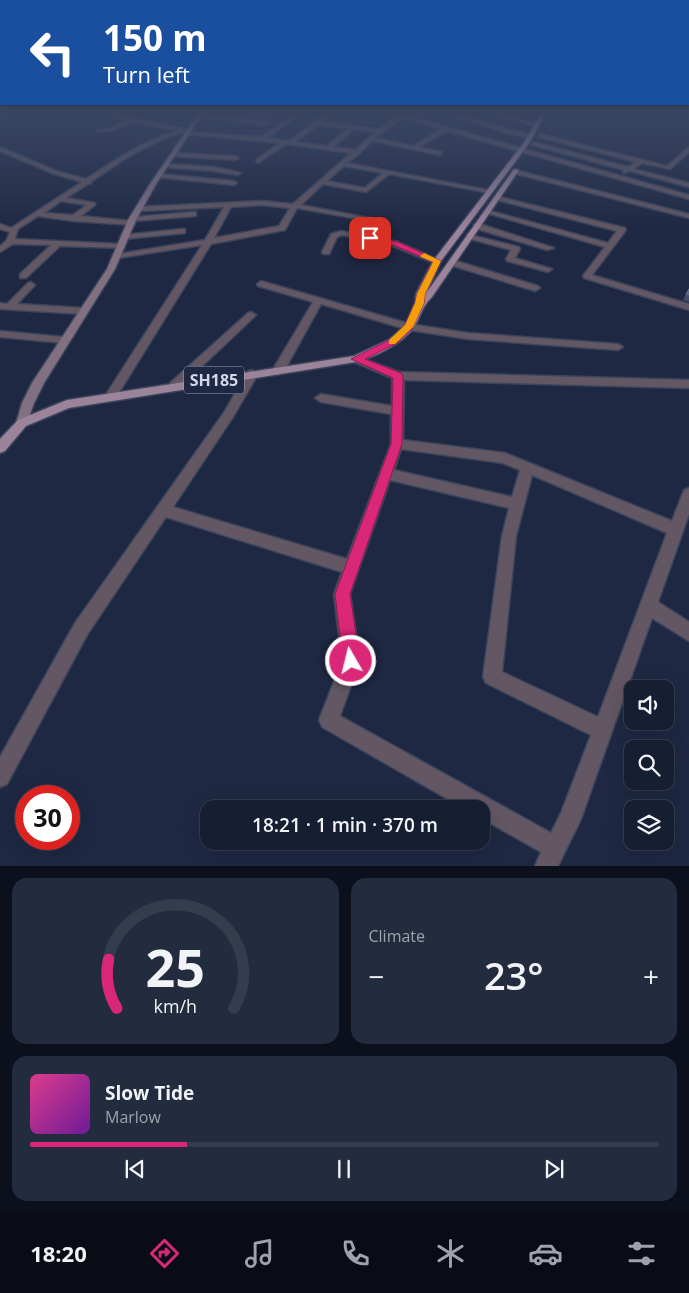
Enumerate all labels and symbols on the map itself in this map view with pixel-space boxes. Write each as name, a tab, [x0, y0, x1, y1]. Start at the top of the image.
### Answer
pin	[349, 217, 391, 259]
road number: SH185	[184, 366, 244, 394]
position arrow	[324, 634, 376, 686]
speed limit sign: 30	[15, 785, 80, 850]

